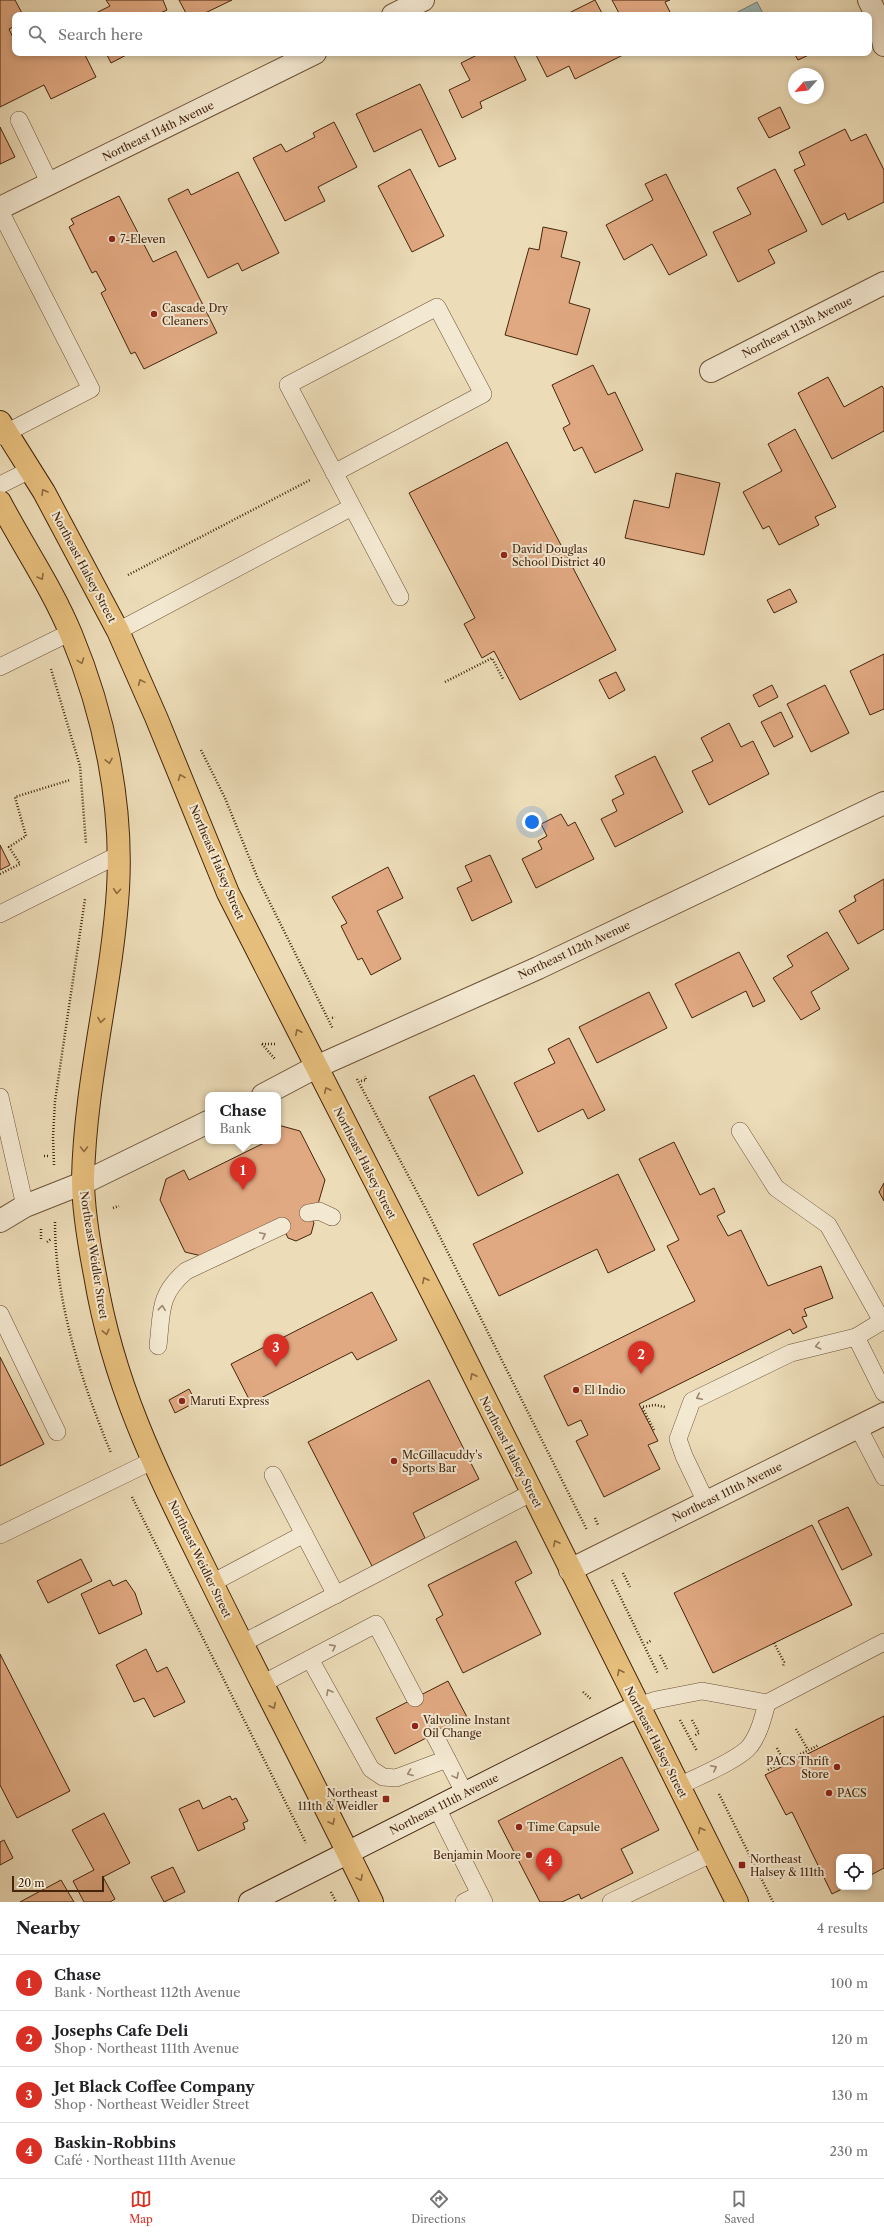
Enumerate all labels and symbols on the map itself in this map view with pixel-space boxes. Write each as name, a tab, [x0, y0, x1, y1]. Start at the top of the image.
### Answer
north arrow	[788, 68, 824, 104]
street label: Northeast 114th Avenue	[100, 98, 216, 164]
place label: 7-Eleven	[120, 232, 166, 246]
marker: 7-Eleven	[107, 234, 117, 244]
street label: Northeast 113th Avenue	[739, 293, 855, 361]
place label: Cascade Dry Cleaners	[162, 301, 229, 328]
marker: Cascade Dry Cleaners	[149, 309, 159, 319]
one-way arrow	[41, 489, 48, 497]
street label: Northeast Halsey Street	[49, 509, 119, 625]
place label: David Douglas School District 40	[512, 542, 606, 569]
marker: David Douglas School District 40	[499, 550, 509, 560]
one-way arrow	[37, 573, 44, 580]
one-way arrow	[77, 658, 85, 665]
one-way arrow	[137, 678, 145, 685]
one-way arrow	[104, 758, 112, 764]
one-way arrow	[178, 774, 186, 782]
street label: Northeast Halsey Street	[186, 802, 248, 922]
your location	[522, 812, 542, 832]
one-way arrow	[113, 888, 122, 894]
street label: Northeast 112th Avenue	[516, 918, 632, 982]
one-way arrow	[97, 1017, 106, 1023]
one-way arrow	[296, 1029, 303, 1036]
one-way arrow	[325, 1087, 332, 1094]
street label: Northeast Halsey Street	[331, 1105, 399, 1221]
one-way arrow	[80, 1146, 88, 1152]
pin: 1	[230, 1157, 256, 1190]
street label: Northeast Weidler Street	[77, 1190, 111, 1320]
one-way arrow	[258, 1232, 266, 1240]
one-way arrow	[422, 1277, 430, 1284]
one-way arrow	[157, 1305, 166, 1311]
one-way arrow	[101, 1329, 110, 1336]
pin: 3	[263, 1334, 289, 1367]
pin: 2	[628, 1341, 654, 1374]
one-way arrow	[815, 1341, 822, 1350]
one-way arrow	[470, 1373, 478, 1380]
place label: El Indio	[584, 1383, 626, 1397]
marker: El Indio	[571, 1385, 581, 1395]
one-way arrow	[696, 1392, 704, 1400]
place label: Maruti Express	[190, 1394, 270, 1408]
street label: Northeast Halsey Street	[477, 1394, 545, 1510]
marker: Maruti Express	[177, 1396, 187, 1406]
place label: McGillacuddy's Sports Bar	[402, 1448, 482, 1475]
marker: McGillacuddy's Sports Bar	[389, 1456, 399, 1466]
street label: Northeast 111th Avenue	[670, 1459, 784, 1525]
street label: Northeast Weidler Street	[165, 1498, 235, 1620]
one-way arrow	[554, 1539, 561, 1547]
one-way arrow	[329, 1644, 337, 1651]
one-way arrow	[617, 1668, 625, 1676]
street label: Northeast Halsey Street	[622, 1684, 690, 1800]
one-way arrow	[326, 1689, 333, 1696]
one-way arrow	[268, 1702, 276, 1709]
place label: Valvoline Instant Oil Change	[422, 1713, 510, 1740]
marker: Valvoline Instant Oil Change	[410, 1721, 420, 1731]
place label: PACS Thrift Store	[766, 1754, 829, 1781]
marker: PACS Thrift Store	[832, 1762, 842, 1772]
one-way arrow	[710, 1765, 717, 1773]
one-way arrow	[407, 1768, 414, 1776]
street label: Northeast 111th Avenue	[387, 1770, 501, 1838]
one-way arrow	[451, 1772, 458, 1780]
place label: Northeast 111th & Weidler	[298, 1786, 378, 1813]
place label: PACS	[837, 1786, 867, 1800]
marker: PACS	[824, 1788, 834, 1798]
marker: Northeast 111th & Weidler	[381, 1794, 391, 1804]
one-way arrow	[327, 1818, 335, 1825]
place label: Time Capsule	[527, 1820, 600, 1834]
marker: Time Capsule	[514, 1822, 524, 1832]
one-way arrow	[698, 1826, 706, 1834]
place label: Benjamin Moore	[433, 1848, 521, 1862]
pin: 4	[536, 1848, 562, 1881]
marker: Benjamin Moore	[524, 1850, 534, 1860]
place label: Northeast Halsey & 111th	[750, 1852, 824, 1879]
marker: Northeast Halsey & 111th	[737, 1860, 747, 1870]
one-way arrow	[355, 1873, 363, 1881]
scale bar	[12, 1874, 104, 1893]

